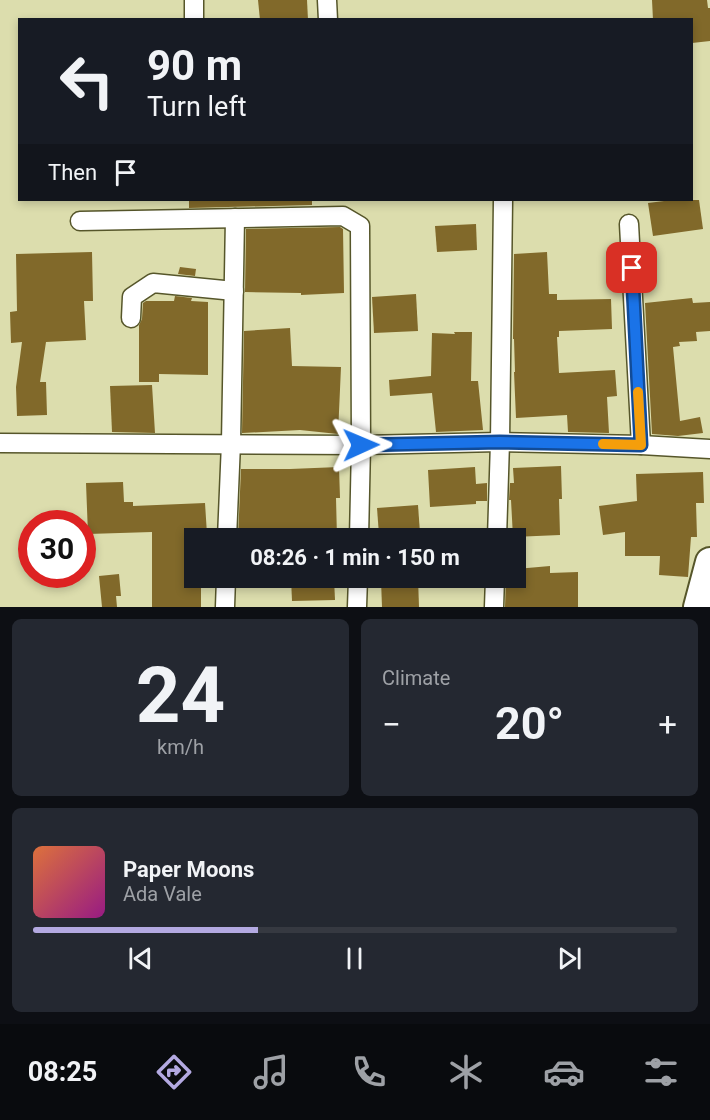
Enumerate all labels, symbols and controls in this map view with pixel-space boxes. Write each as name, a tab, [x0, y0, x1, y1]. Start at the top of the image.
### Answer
text: 90 m	[147, 41, 242, 90]
icon: left	[48, 42, 126, 120]
text: Turn left	[147, 91, 247, 123]
icon: arrive	[109, 156, 142, 189]
text: Then	[48, 160, 97, 185]
pin	[606, 242, 657, 293]
icon: arrive	[615, 251, 648, 284]
position arrow	[329, 413, 393, 477]
speed limit sign: 30	[18, 510, 96, 588]
text: 08:26 · 1 min · 150 m	[250, 545, 460, 570]
text: 24	[136, 650, 225, 741]
text: Climate	[382, 666, 450, 690]
text: 20°	[495, 697, 564, 750]
text: −	[382, 705, 401, 744]
text: +	[658, 705, 677, 744]
text: km/h	[157, 735, 204, 759]
text: Paper Moons	[123, 857, 254, 882]
text: Ada Vale	[123, 882, 202, 906]
icon: previous	[124, 942, 157, 975]
icon: pause	[338, 942, 371, 975]
icon: next	[553, 942, 586, 975]
icon: directions	[153, 1051, 195, 1093]
icon: music	[250, 1051, 292, 1093]
icon: phone	[348, 1051, 390, 1093]
icon: climate	[445, 1051, 487, 1093]
icon: car	[543, 1051, 585, 1093]
icon: filters	[640, 1051, 682, 1093]
text: 08:25	[28, 1056, 97, 1088]

